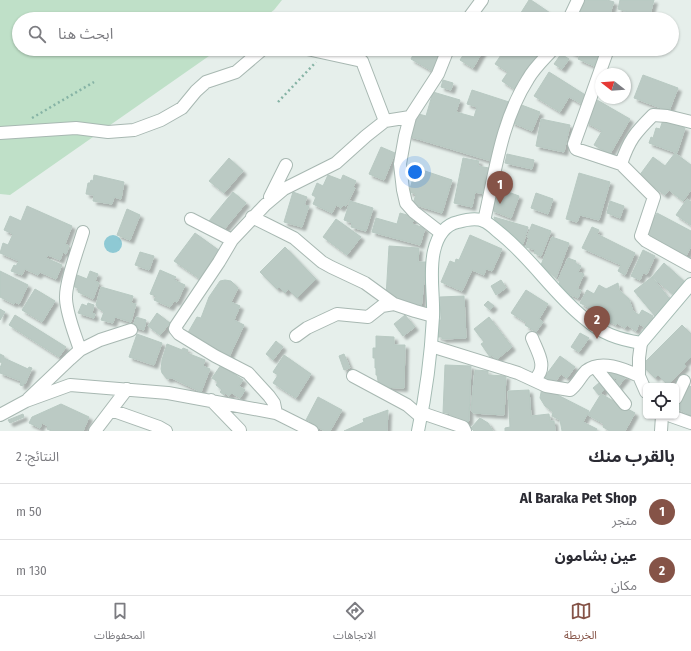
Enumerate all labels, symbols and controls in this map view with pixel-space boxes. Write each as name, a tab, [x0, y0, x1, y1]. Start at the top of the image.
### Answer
search box	[12, 12, 679, 56]
icon: search	[26, 23, 48, 45]
text: ابحث هنا	[58, 25, 113, 43]
north arrow	[595, 68, 631, 104]
your location	[405, 162, 425, 182]
pin: 1	[487, 171, 513, 204]
pin: 2	[584, 306, 610, 339]
map controls	[643, 383, 679, 419]
button: locate	[643, 383, 679, 419]
text: بالقرب منك	[589, 446, 675, 467]
text: النتائج: 2	[16, 449, 59, 464]
text: Al Baraka Pet Shop	[520, 489, 637, 507]
text: 50 m	[16, 504, 42, 519]
text: 1	[659, 504, 665, 519]
text: متجر	[612, 513, 637, 528]
text: عين بشامون	[555, 547, 637, 565]
text: 130 m	[16, 563, 47, 578]
text: 2	[659, 563, 665, 578]
text: مكان	[611, 578, 637, 593]
tab: المحفوظات	[94, 600, 145, 647]
tab: الاتجاهات	[333, 600, 376, 647]
tab: الخريطة	[564, 600, 597, 647]

